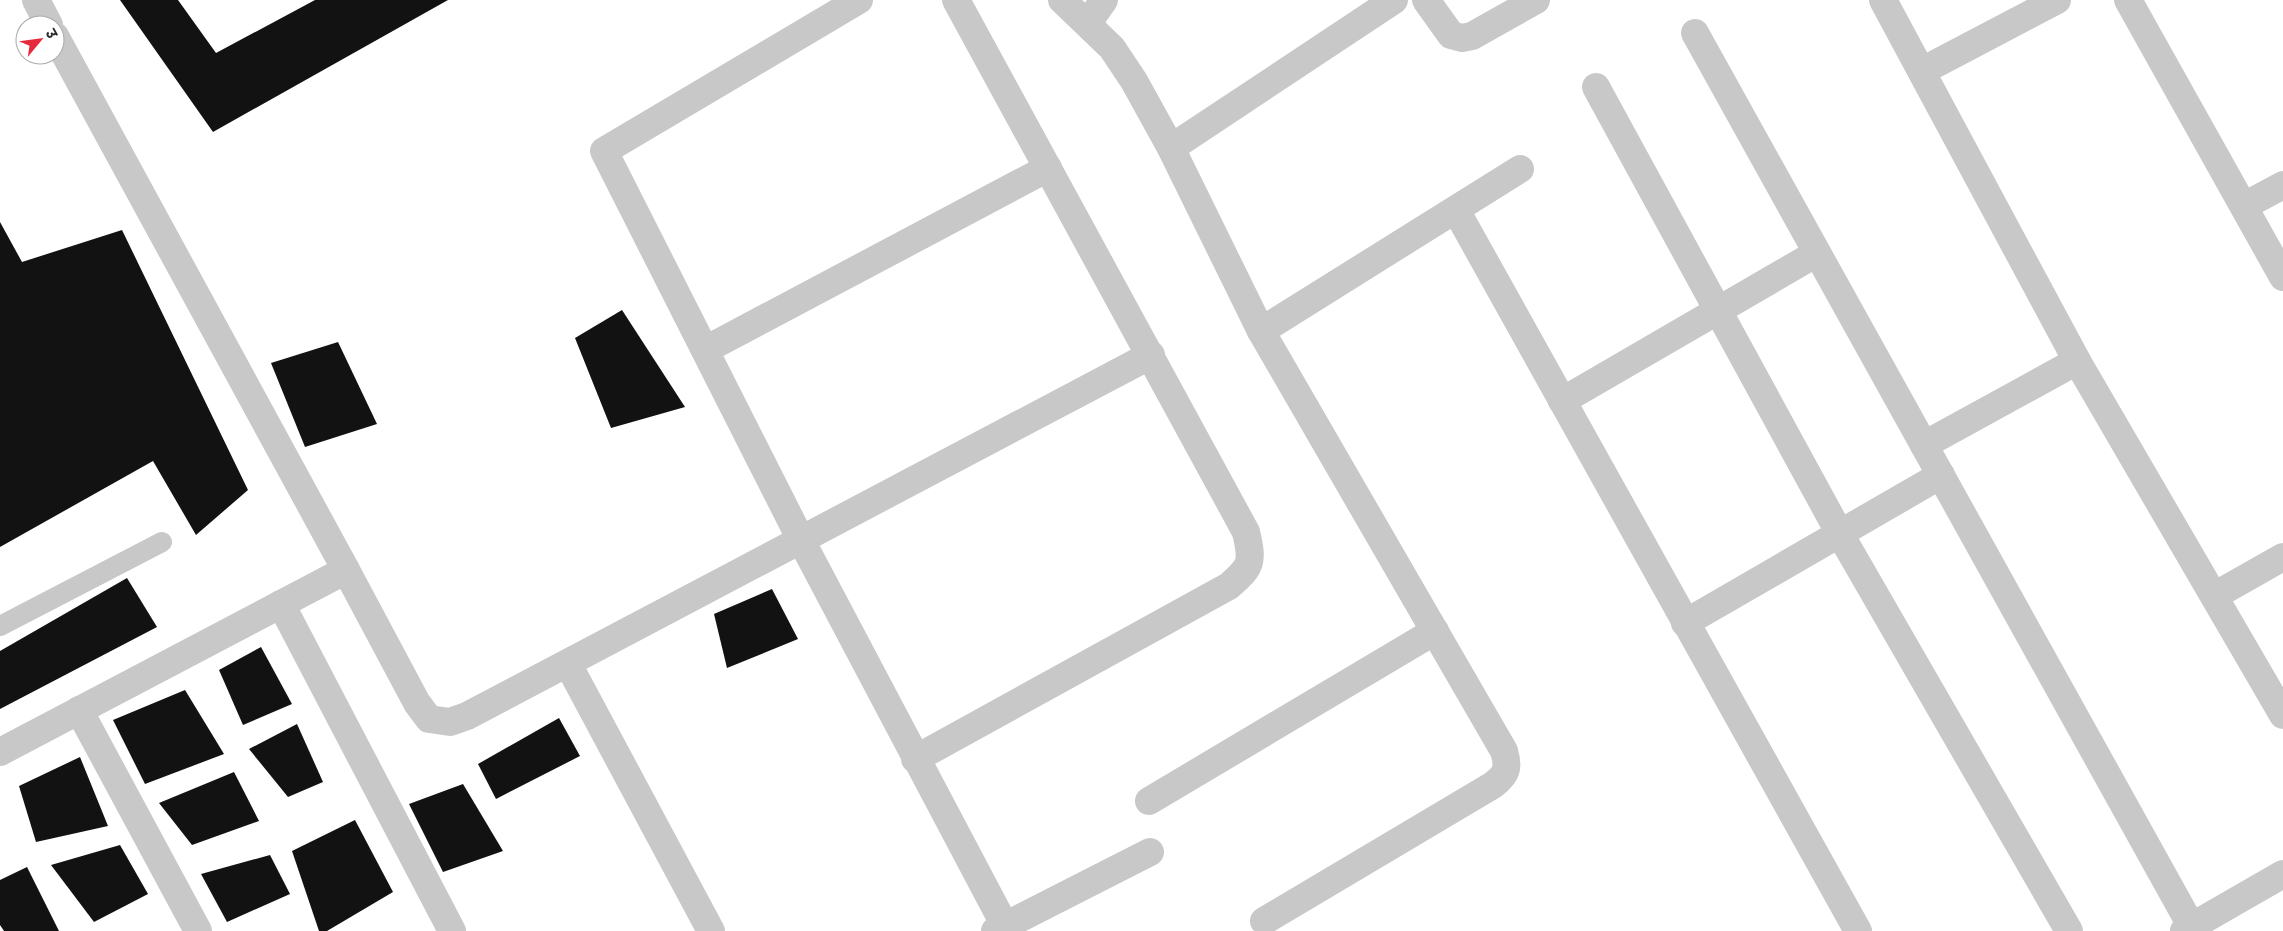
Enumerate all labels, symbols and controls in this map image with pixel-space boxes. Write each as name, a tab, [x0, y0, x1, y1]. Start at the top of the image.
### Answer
north arrow	[15, 15, 65, 65]
text: उ	[40, 25, 63, 43]

